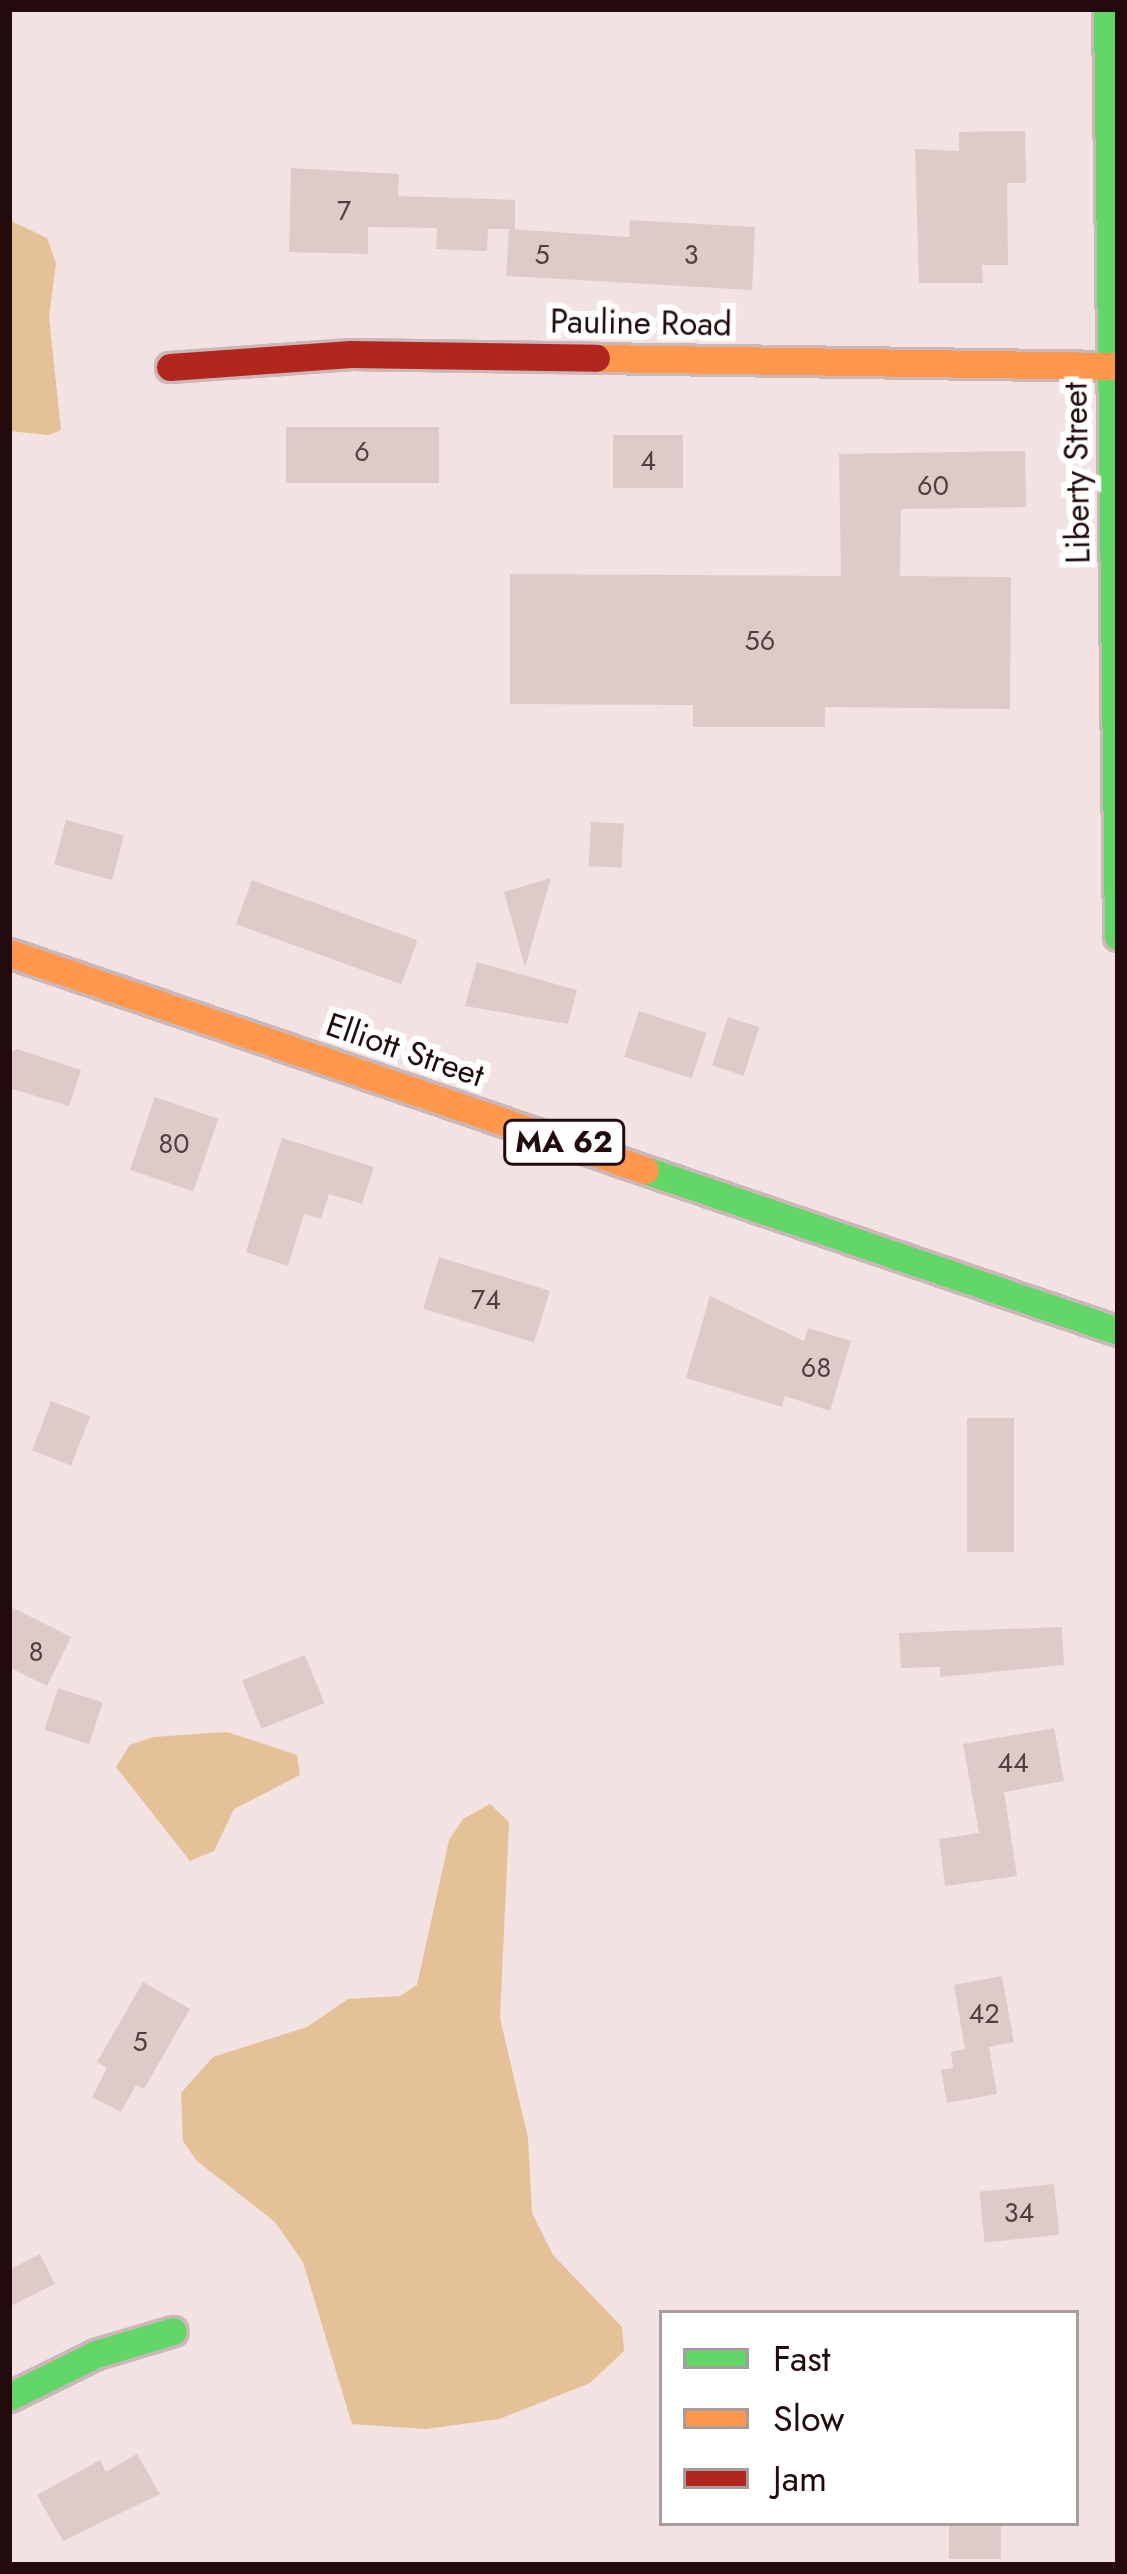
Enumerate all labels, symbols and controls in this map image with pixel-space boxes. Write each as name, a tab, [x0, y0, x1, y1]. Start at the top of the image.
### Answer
house number: 7	[337, 195, 351, 227]
house number: 5	[534, 239, 550, 271]
house number: 3	[684, 239, 698, 271]
street label: Pauline Road	[550, 302, 732, 344]
street label: Liberty Street	[1056, 382, 1098, 564]
house number: 6	[354, 436, 370, 468]
house number: 4	[640, 445, 656, 477]
house number: 60	[917, 470, 949, 502]
house number: 56	[745, 625, 775, 657]
street label: Elliott Street	[321, 1005, 489, 1095]
road number: MA 62	[501, 1118, 627, 1166]
house number: 80	[159, 1128, 189, 1160]
house number: 74	[471, 1284, 501, 1316]
house number: 68	[801, 1352, 831, 1384]
house number: 8	[29, 1636, 43, 1668]
house number: 44	[997, 1747, 1029, 1779]
house number: 42	[968, 1998, 1000, 2030]
house number: 5	[132, 2026, 148, 2058]
house number: 34	[1004, 2197, 1034, 2229]
legend	[659, 2310, 1079, 2526]
text: Fast	[773, 2332, 830, 2384]
text: Slow	[773, 2392, 845, 2444]
text: Jam	[773, 2452, 827, 2504]

